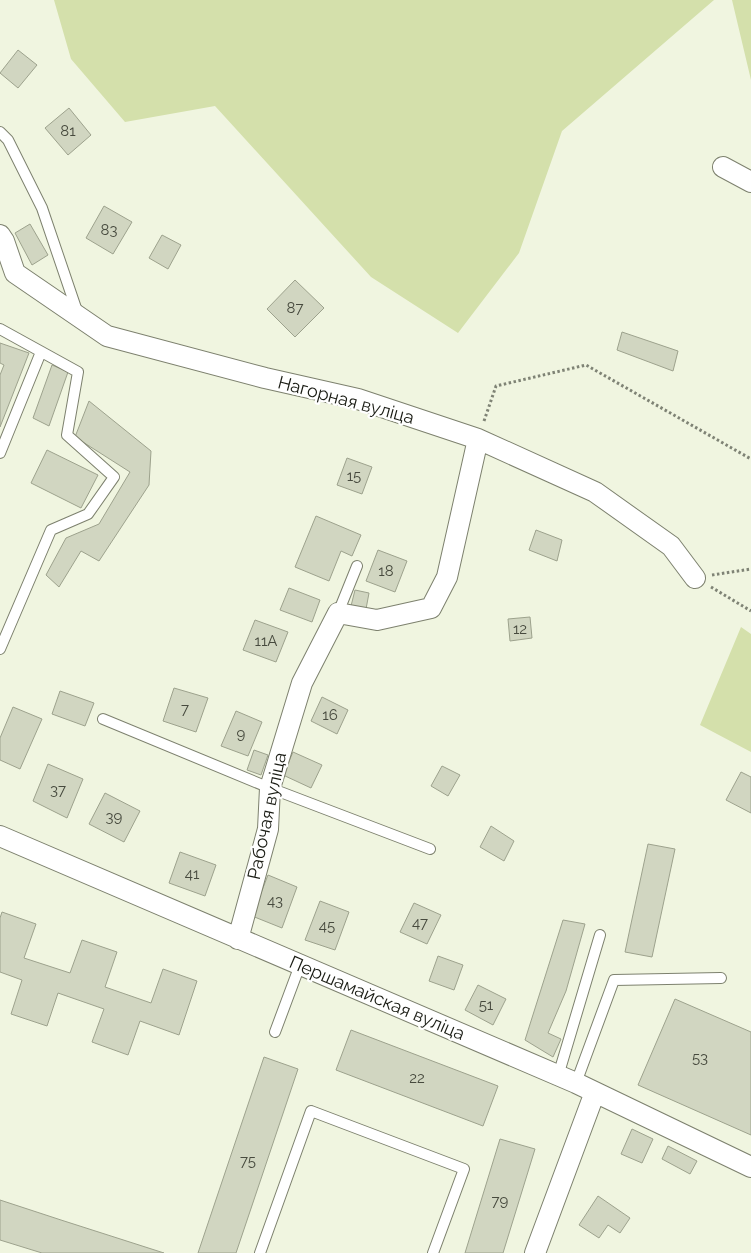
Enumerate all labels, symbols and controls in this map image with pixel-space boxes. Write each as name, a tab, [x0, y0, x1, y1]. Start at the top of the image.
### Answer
house number: 81	[60, 122, 76, 140]
house number: 83	[101, 221, 117, 239]
house number: 87	[287, 299, 303, 317]
street label: Нагорная вуліца	[276, 371, 417, 428]
house number: 15	[347, 467, 361, 485]
house number: 18	[378, 562, 394, 580]
house number: 12	[513, 620, 527, 638]
house number: 11А	[255, 632, 277, 650]
house number: 7	[181, 700, 189, 718]
house number: 16	[322, 706, 338, 724]
house number: 9	[237, 725, 246, 743]
street label: Рабочая вуліца	[243, 750, 290, 881]
house number: 37	[50, 781, 66, 799]
house number: 39	[106, 808, 123, 826]
house number: 41	[185, 865, 200, 883]
house number: 43	[267, 892, 283, 910]
house number: 47	[412, 914, 428, 932]
house number: 45	[319, 917, 335, 935]
street label: Першамайская вуліца	[286, 951, 468, 1044]
house number: 51	[479, 996, 494, 1014]
house number: 53	[692, 1049, 708, 1067]
house number: 22	[409, 1069, 425, 1087]
house number: 75	[240, 1152, 256, 1170]
house number: 79	[492, 1192, 509, 1210]

